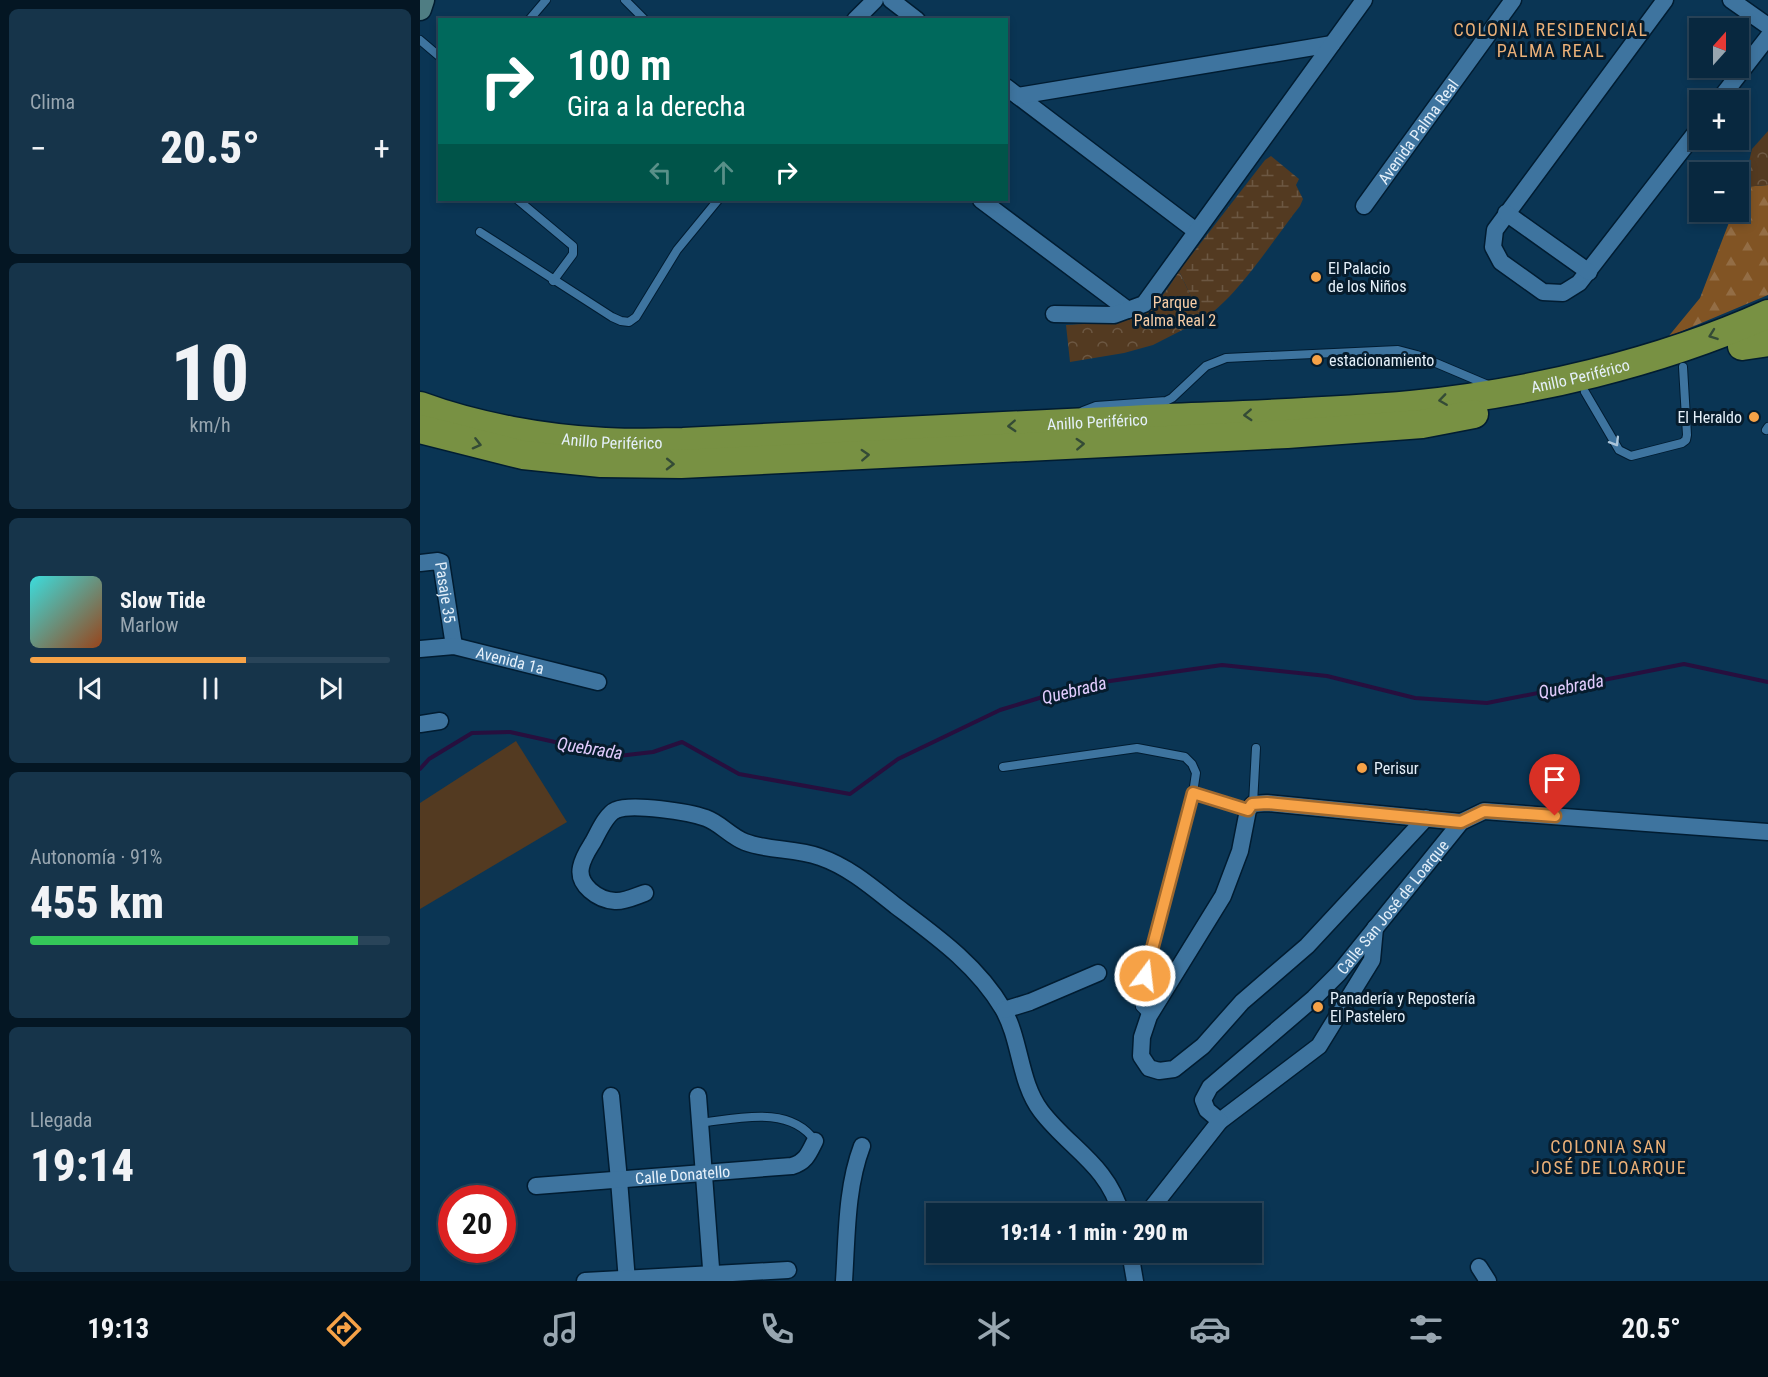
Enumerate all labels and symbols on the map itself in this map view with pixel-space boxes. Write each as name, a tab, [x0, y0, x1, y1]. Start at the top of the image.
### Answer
north arrow	[1689, 18, 1749, 78]
district label: COLONIA RESIDENCIAL PALMA REAL	[1453, 19, 1649, 61]
street label: Avenida Palma Real	[1374, 75, 1462, 188]
place label: El Palacio de los Niños	[1328, 259, 1406, 296]
marker: El Palacio de los Niños	[1309, 270, 1323, 284]
park label: Parque Palma Real 2	[1134, 293, 1216, 330]
one-way arrow	[1709, 328, 1719, 341]
place label: estacionamiento	[1329, 351, 1434, 370]
marker: estacionamiento	[1310, 353, 1324, 367]
street label: Anillo Periférico	[1529, 355, 1632, 397]
one-way arrow	[1438, 393, 1448, 406]
one-way arrow	[1244, 408, 1253, 421]
place label: El Heraldo	[1677, 408, 1742, 427]
street label: Anillo Periférico	[1047, 409, 1148, 434]
marker: El Heraldo	[1747, 410, 1761, 424]
one-way arrow	[1007, 419, 1016, 432]
street label: Anillo Periférico	[561, 429, 663, 452]
one-way arrow	[471, 436, 481, 449]
one-way arrow	[1607, 436, 1619, 446]
one-way arrow	[1076, 438, 1085, 451]
one-way arrow	[860, 449, 869, 462]
one-way arrow	[665, 458, 674, 470]
street label: Pasaje 35	[432, 560, 460, 625]
street label: Avenida 1a	[474, 642, 546, 678]
water label: Quebrada	[1537, 669, 1605, 703]
water label: Quebrada	[1039, 672, 1109, 708]
water label: Quebrada	[556, 732, 624, 764]
pin	[1529, 754, 1580, 816]
place label: Perisur	[1374, 759, 1419, 778]
marker: Perisur	[1355, 761, 1369, 775]
street label: Calle San José de Loarque	[1332, 836, 1452, 978]
position arrow	[1113, 944, 1177, 1008]
place label: Panadería y Repostería El Pastelero	[1330, 989, 1475, 1026]
marker: Panadería y Repostería El Pastelero	[1311, 1000, 1325, 1014]
district label: COLONIA SAN JOSÉ DE LOARQUE	[1531, 1136, 1687, 1178]
street label: Calle Donatello	[634, 1161, 731, 1188]
speed limit sign: 20	[438, 1185, 516, 1263]

